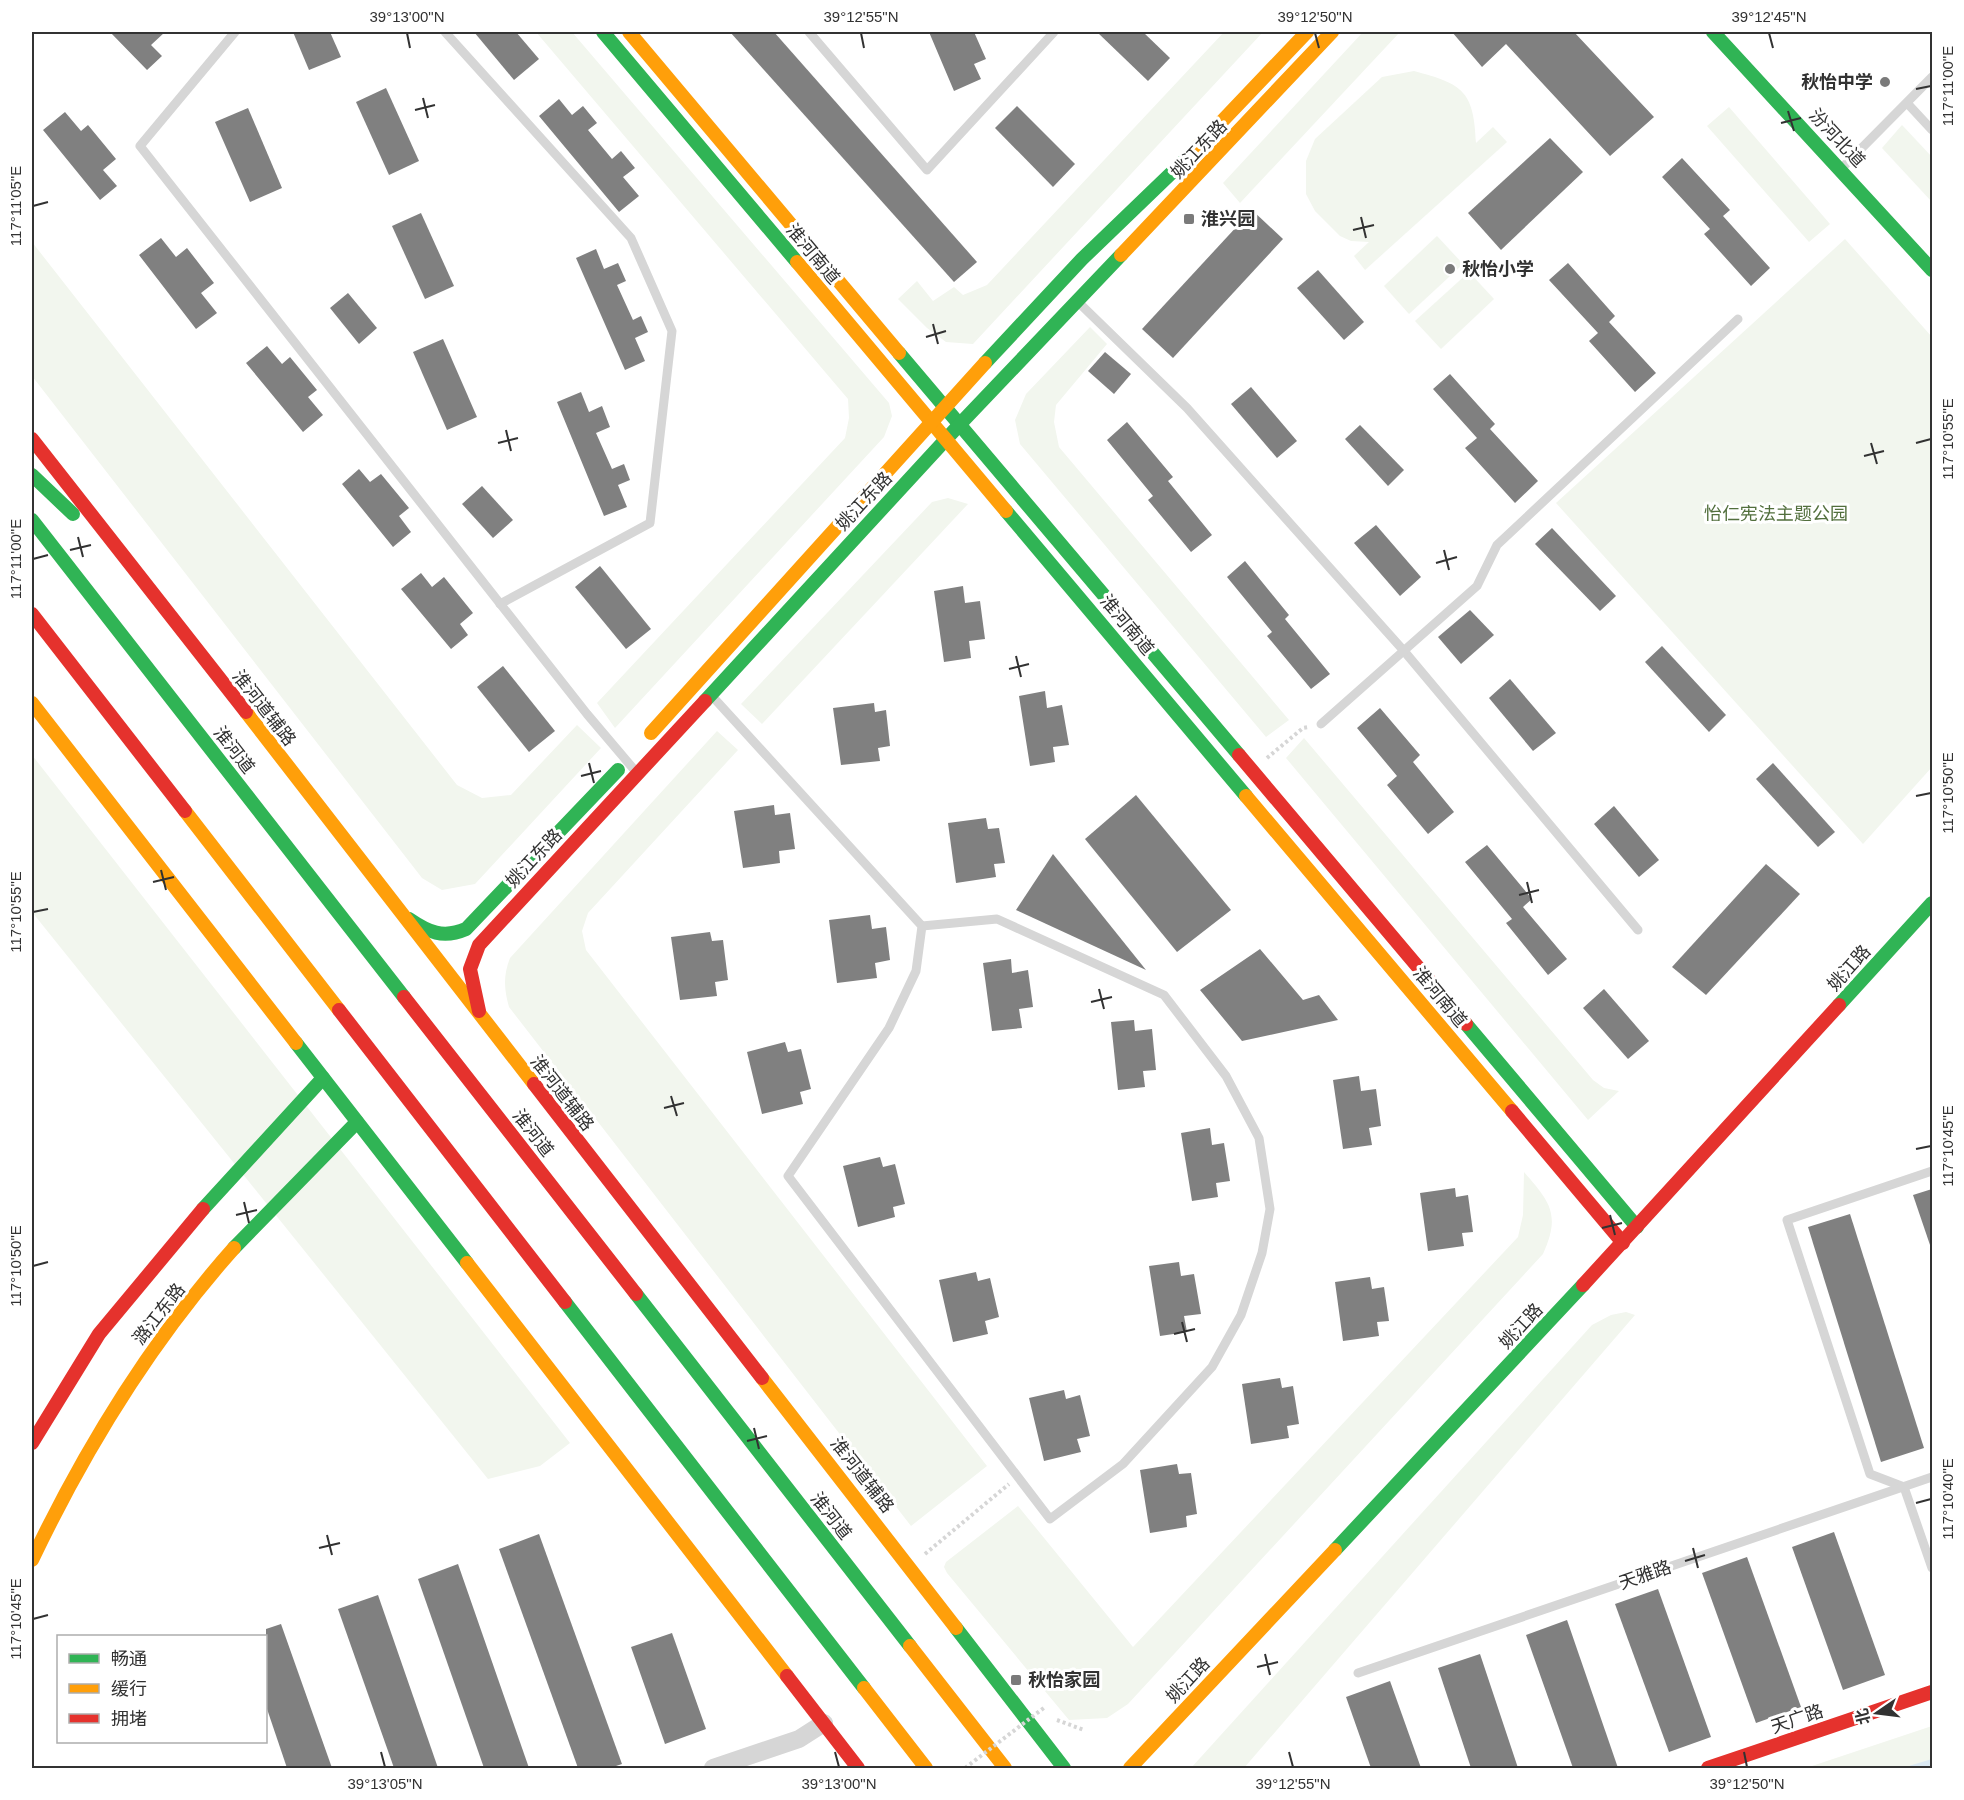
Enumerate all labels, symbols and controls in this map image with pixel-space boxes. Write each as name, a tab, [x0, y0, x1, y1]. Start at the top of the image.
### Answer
text: 39°13'00"N	[369, 8, 445, 25]
text: 39°12'55"N	[823, 8, 899, 25]
text: 39°12'50"N	[1277, 8, 1353, 25]
text: 39°12'45"N	[1731, 8, 1807, 25]
text: 117°11'00"E	[1939, 46, 1956, 126]
place label: 秋怡中学	[1801, 72, 1873, 92]
marker: 秋怡中学	[1878, 75, 1892, 89]
street label: 汾河北道	[1805, 105, 1869, 171]
street label: 姚江东路	[1167, 116, 1231, 182]
text: 117°11'05"E	[7, 166, 24, 246]
place label: 淮兴园	[1201, 209, 1255, 229]
marker: 淮兴园	[1182, 212, 1196, 226]
street label: 淮河南道	[782, 220, 844, 288]
place label: 秋怡小学	[1462, 259, 1534, 279]
marker: 秋怡小学	[1443, 262, 1457, 276]
text: 117°10'55"E	[1939, 398, 1956, 480]
street label: 姚江东路	[832, 468, 896, 534]
park label: 怡仁宪法主题公园	[1704, 504, 1848, 524]
text: 117°11'00"E	[7, 519, 24, 599]
street label: 淮河南道	[1096, 591, 1158, 659]
street label: 淮河道辅路	[228, 666, 300, 750]
street label: 淮河道	[209, 722, 259, 778]
text: 117°10'50"E	[1939, 752, 1956, 834]
street label: 姚江东路	[502, 825, 566, 891]
text: 117°10'55"E	[7, 871, 24, 953]
street label: 姚江路	[1824, 941, 1874, 995]
street label: 淮河南道	[1409, 963, 1471, 1031]
street label: 淮河道辅路	[526, 1051, 598, 1135]
street label: 淮河道	[508, 1105, 558, 1161]
text: 117°10'45"E	[1939, 1105, 1956, 1187]
text: 117°10'50"E	[7, 1225, 24, 1307]
street label: 潞江东路	[129, 1279, 189, 1349]
street label: 姚江路	[1495, 1299, 1547, 1353]
street label: 淮河道辅路	[826, 1433, 898, 1517]
text: 117°10'40"E	[1939, 1458, 1956, 1540]
street label: 淮河道	[806, 1488, 856, 1544]
street label: 天雅路	[1616, 1557, 1674, 1593]
text: 117°10'45"E	[7, 1578, 24, 1660]
legend	[57, 1635, 267, 1743]
text: 畅通	[111, 1649, 147, 1669]
street label: 姚江路	[1162, 1653, 1214, 1707]
place label: 秋怡家园	[1028, 1670, 1100, 1690]
marker: 秋怡家园	[1009, 1673, 1023, 1687]
text: 缓行	[111, 1679, 147, 1699]
north arrow	[1847, 1683, 1907, 1743]
street label: 天广路	[1768, 1701, 1826, 1737]
text: 北	[1853, 1707, 1873, 1726]
text: 拥堵	[111, 1709, 147, 1729]
text: 39°13'05"N	[347, 1775, 423, 1792]
text: 39°13'00"N	[801, 1775, 877, 1792]
text: 39°12'55"N	[1255, 1775, 1331, 1792]
text: 39°12'50"N	[1709, 1775, 1785, 1792]

